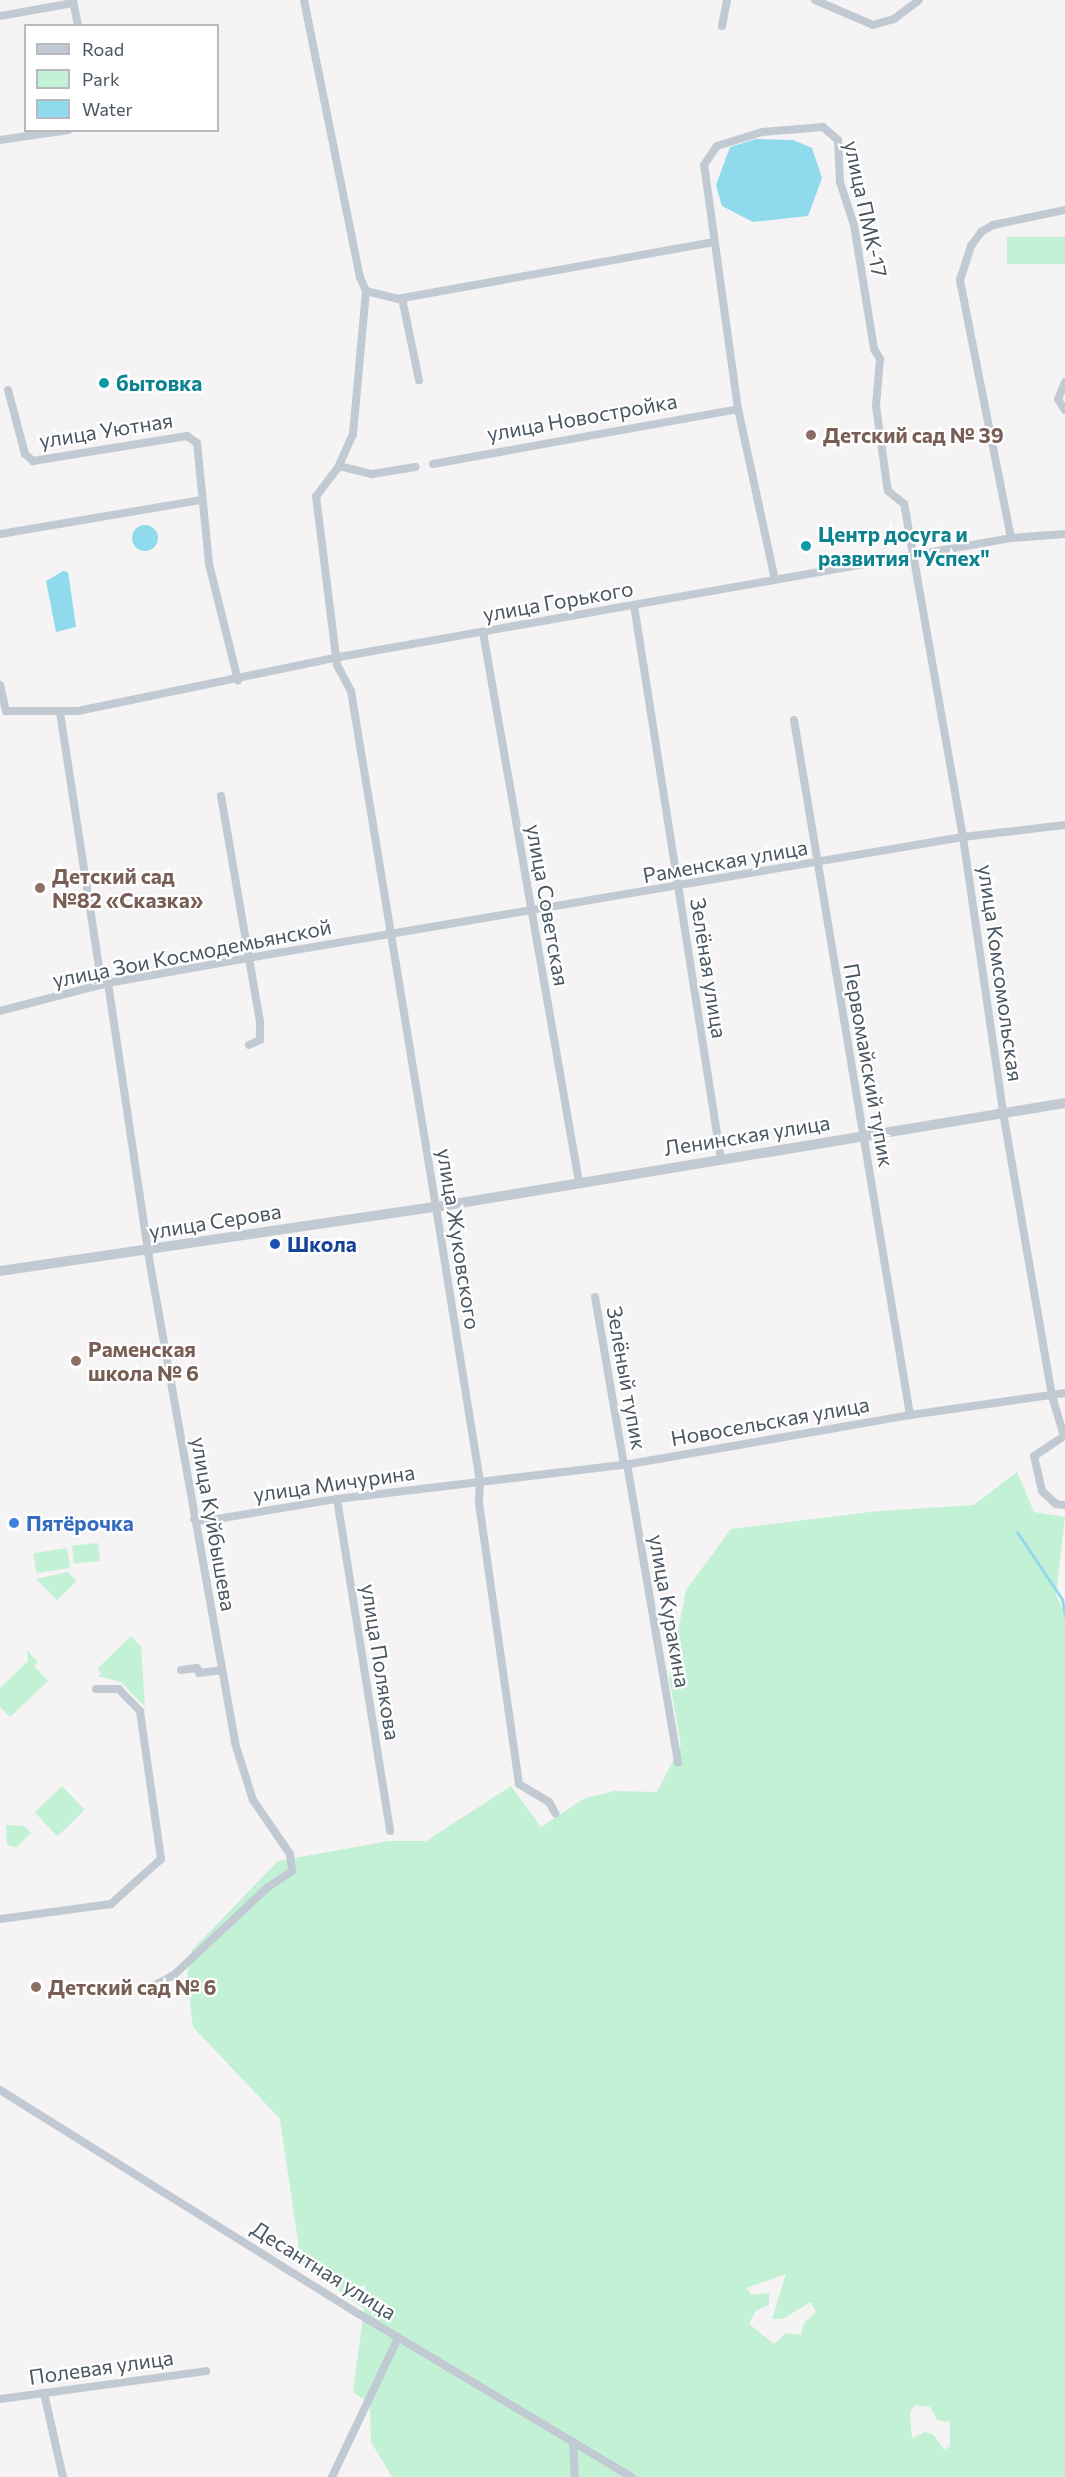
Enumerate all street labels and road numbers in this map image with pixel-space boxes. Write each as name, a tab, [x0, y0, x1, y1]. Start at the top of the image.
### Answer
street label: улица ПМК-17	[839, 138, 893, 280]
street label: улица Новостройка	[485, 388, 679, 446]
street label: улица Уютная	[37, 407, 175, 453]
street label: улица Горького	[481, 575, 635, 627]
street label: улица Советская	[521, 822, 575, 988]
street label: Раменская улица	[641, 834, 809, 888]
street label: улица Комсомольская	[973, 863, 1029, 1083]
street label: Зелёная улица	[685, 896, 733, 1040]
street label: улица Зои Космодемьянской	[50, 914, 334, 992]
street label: Первомайский тупик	[839, 961, 899, 1169]
street label: Ленинская улица	[662, 1109, 832, 1161]
street label: улица Жуковского	[432, 1147, 486, 1331]
street label: улица Серова	[147, 1198, 283, 1244]
street label: Зелёный тупик	[602, 1304, 652, 1452]
street label: Новосельская улица	[669, 1391, 871, 1451]
street label: улица Куйбышева	[186, 1435, 242, 1613]
street label: улица Мичурина	[252, 1459, 416, 1507]
street label: улица Куракина	[644, 1532, 696, 1690]
street label: улица Полякова	[356, 1582, 406, 1742]
street label: Десантная улица	[247, 2215, 401, 2325]
street label: Полевая улица	[27, 2344, 175, 2390]

